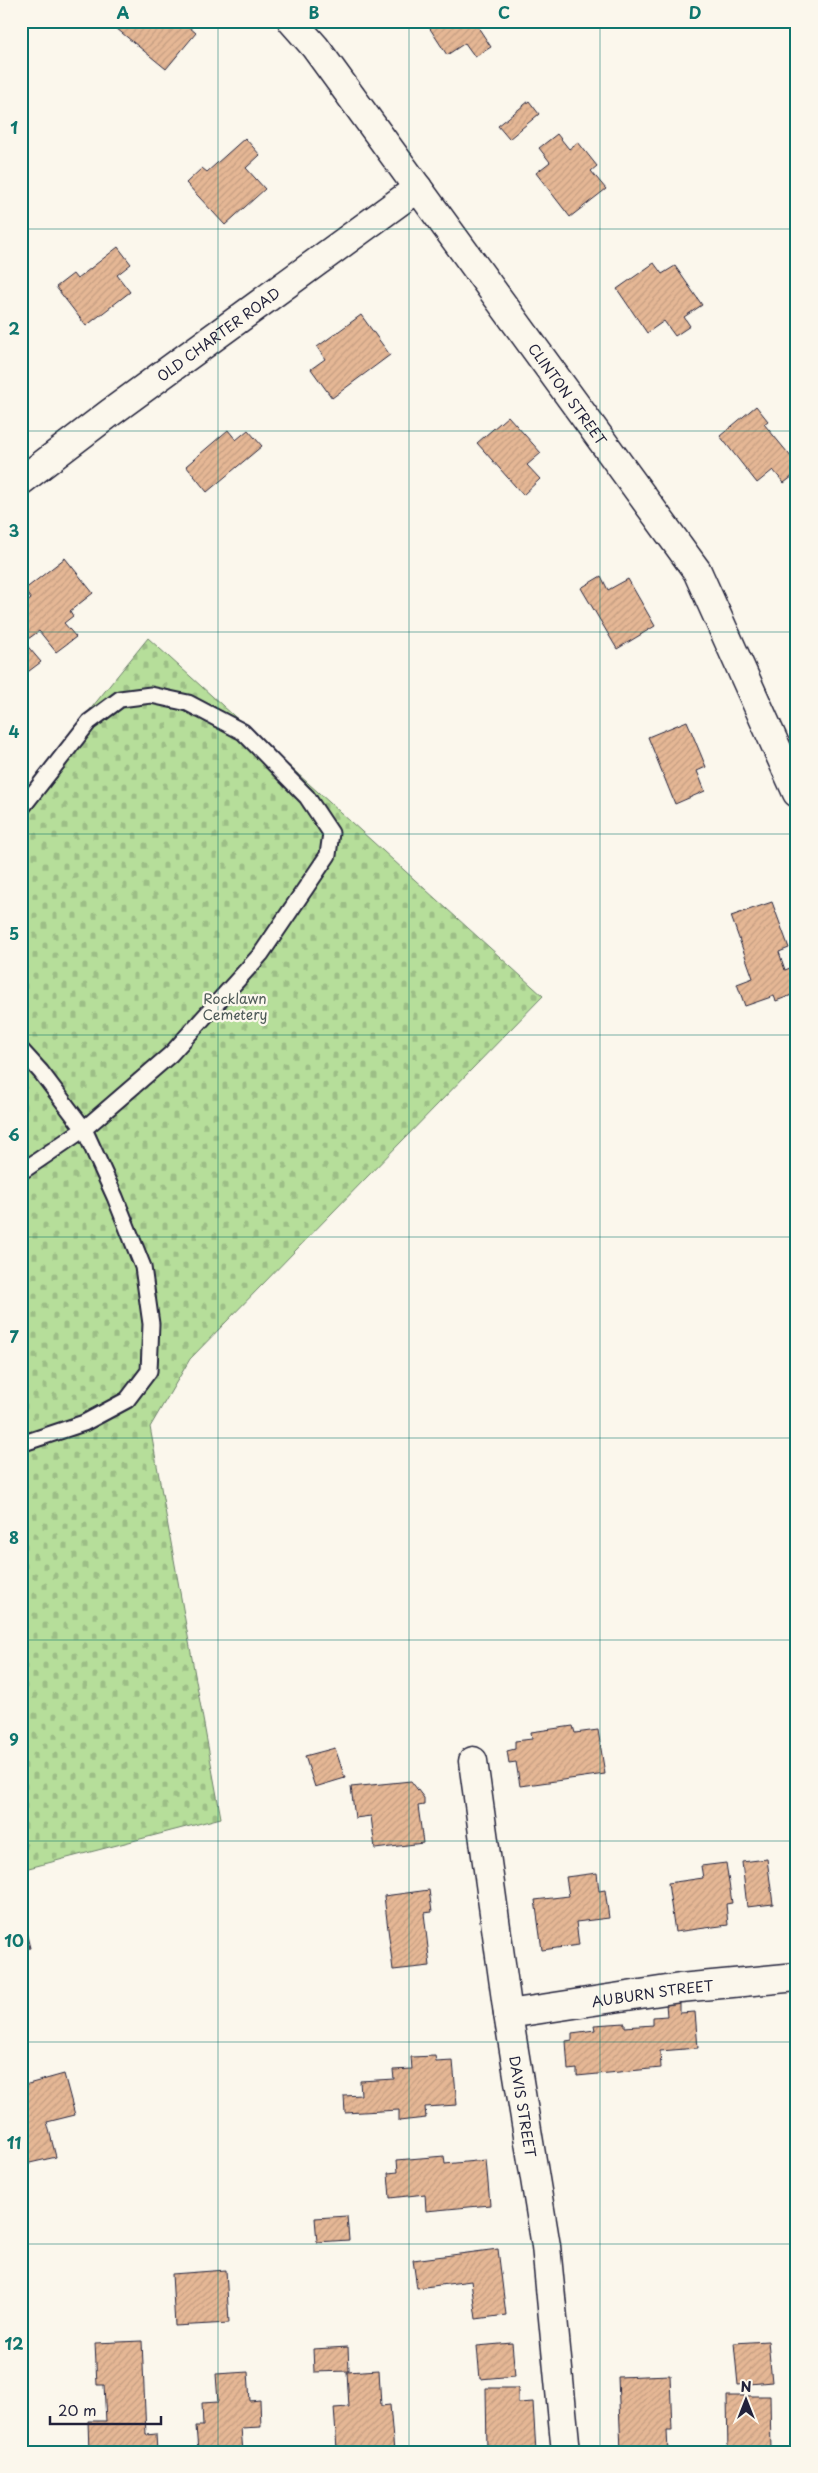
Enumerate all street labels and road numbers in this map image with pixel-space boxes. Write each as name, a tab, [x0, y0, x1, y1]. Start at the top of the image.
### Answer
street label: OLD CHARTER ROAD	[152, 282, 284, 386]
street label: CLINTON STREET	[524, 339, 613, 450]
street label: AUBURN STREET	[590, 1974, 715, 2012]
street label: DAVIS STREET	[504, 2054, 542, 2159]

